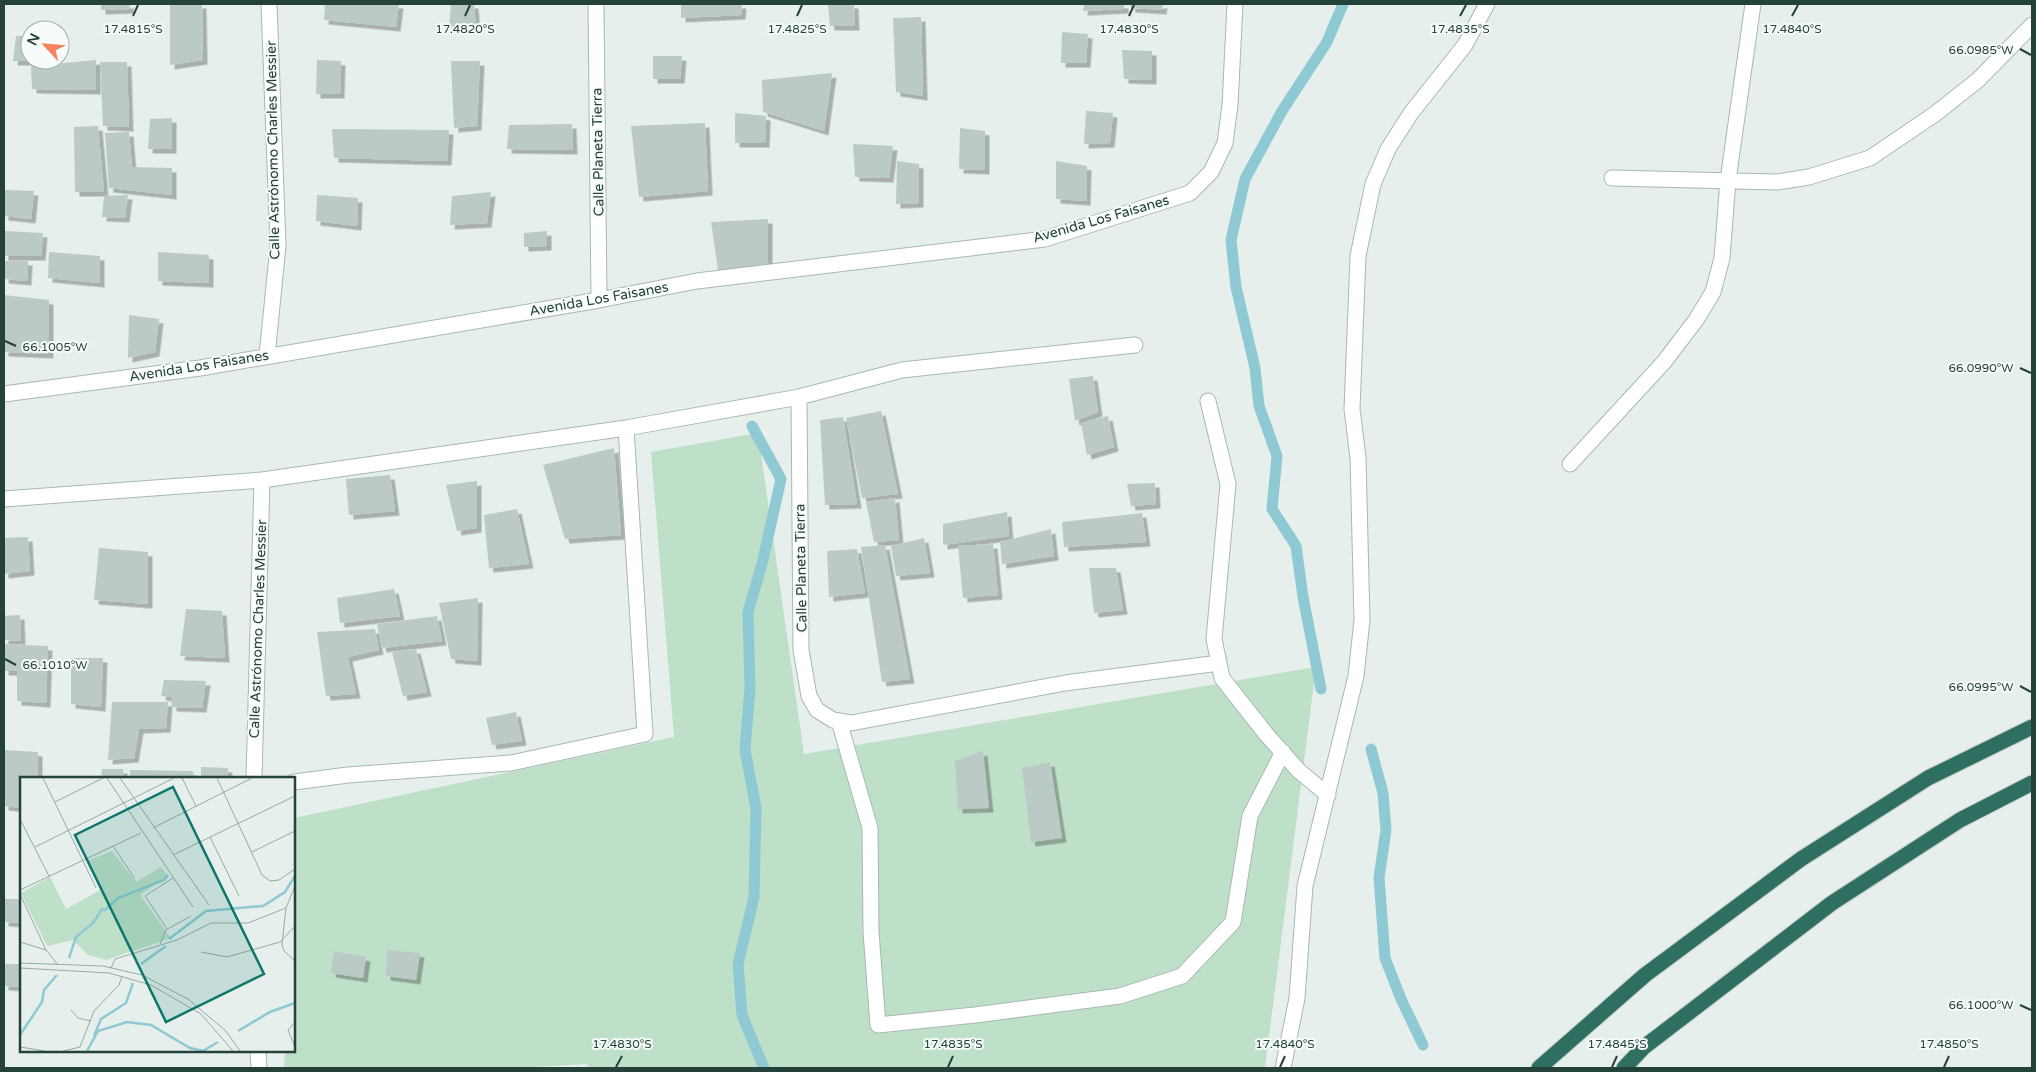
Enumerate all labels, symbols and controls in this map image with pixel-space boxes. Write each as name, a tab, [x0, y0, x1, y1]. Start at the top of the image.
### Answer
north arrow	[20, 20, 70, 70]
text: 17.4815°S	[103, 22, 163, 36]
text: 17.4820°S	[435, 22, 495, 36]
text: 17.4825°S	[767, 22, 827, 36]
text: 17.4830°S	[1099, 22, 1159, 36]
text: 17.4835°S	[1430, 22, 1490, 36]
text: 17.4840°S	[1762, 22, 1822, 36]
text: N	[24, 31, 44, 48]
street label: Calle Astrónomo Charles Messier	[263, 40, 283, 260]
text: 66.0985°W	[1949, 43, 2013, 57]
street label: Calle Planeta Tierra	[588, 88, 608, 216]
street label: Avenida Los Faisanes	[1031, 191, 1171, 247]
street label: Avenida Los Faisanes	[528, 278, 670, 320]
text: 66.1005°W	[23, 340, 87, 354]
street label: Avenida Los Faisanes	[128, 347, 270, 385]
text: 66.0990°W	[1948, 361, 2014, 375]
street label: Calle Planeta Tierra	[791, 504, 811, 632]
street label: Calle Astrónomo Charles Messier	[246, 519, 270, 739]
text: 66.1010°W	[22, 658, 88, 672]
text: 66.0995°W	[1949, 680, 2013, 694]
inset map	[20, 777, 295, 1052]
text: 66.1000°W	[1948, 998, 2014, 1012]
text: 17.4830°S	[592, 1037, 652, 1051]
text: 17.4835°S	[923, 1037, 983, 1051]
text: 17.4840°S	[1255, 1037, 1315, 1051]
text: 17.4845°S	[1587, 1037, 1647, 1051]
text: 17.4850°S	[1919, 1037, 1979, 1051]

